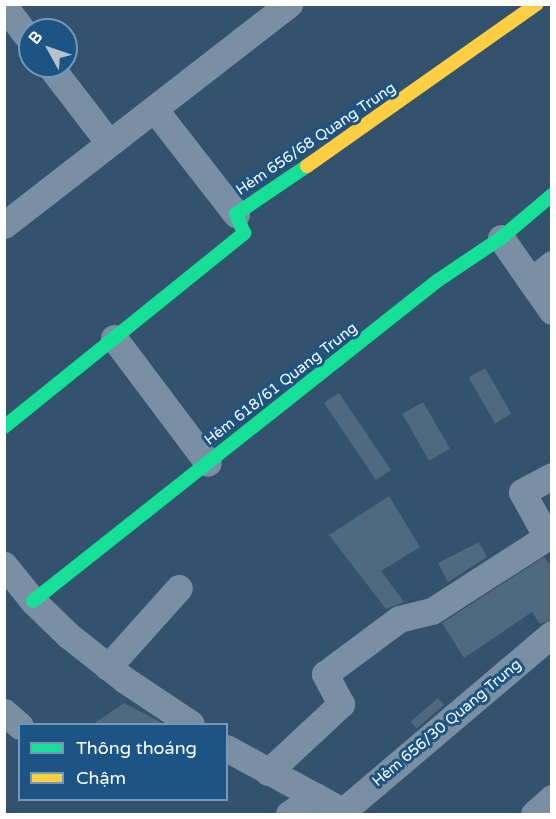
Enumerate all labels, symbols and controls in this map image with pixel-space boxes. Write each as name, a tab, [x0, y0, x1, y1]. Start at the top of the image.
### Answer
north arrow	[18, 18, 78, 78]
text: B	[25, 27, 47, 48]
street label: Hẻm 656/68 Quang Trung	[233, 79, 399, 199]
street label: Hẻm 618/61 Quang Trung	[201, 319, 361, 449]
street label: Hẻm 656/30 Quang Trung	[369, 655, 525, 791]
legend	[18, 723, 228, 801]
text: Thông thoáng	[76, 737, 197, 759]
text: Chậm	[76, 767, 126, 789]

